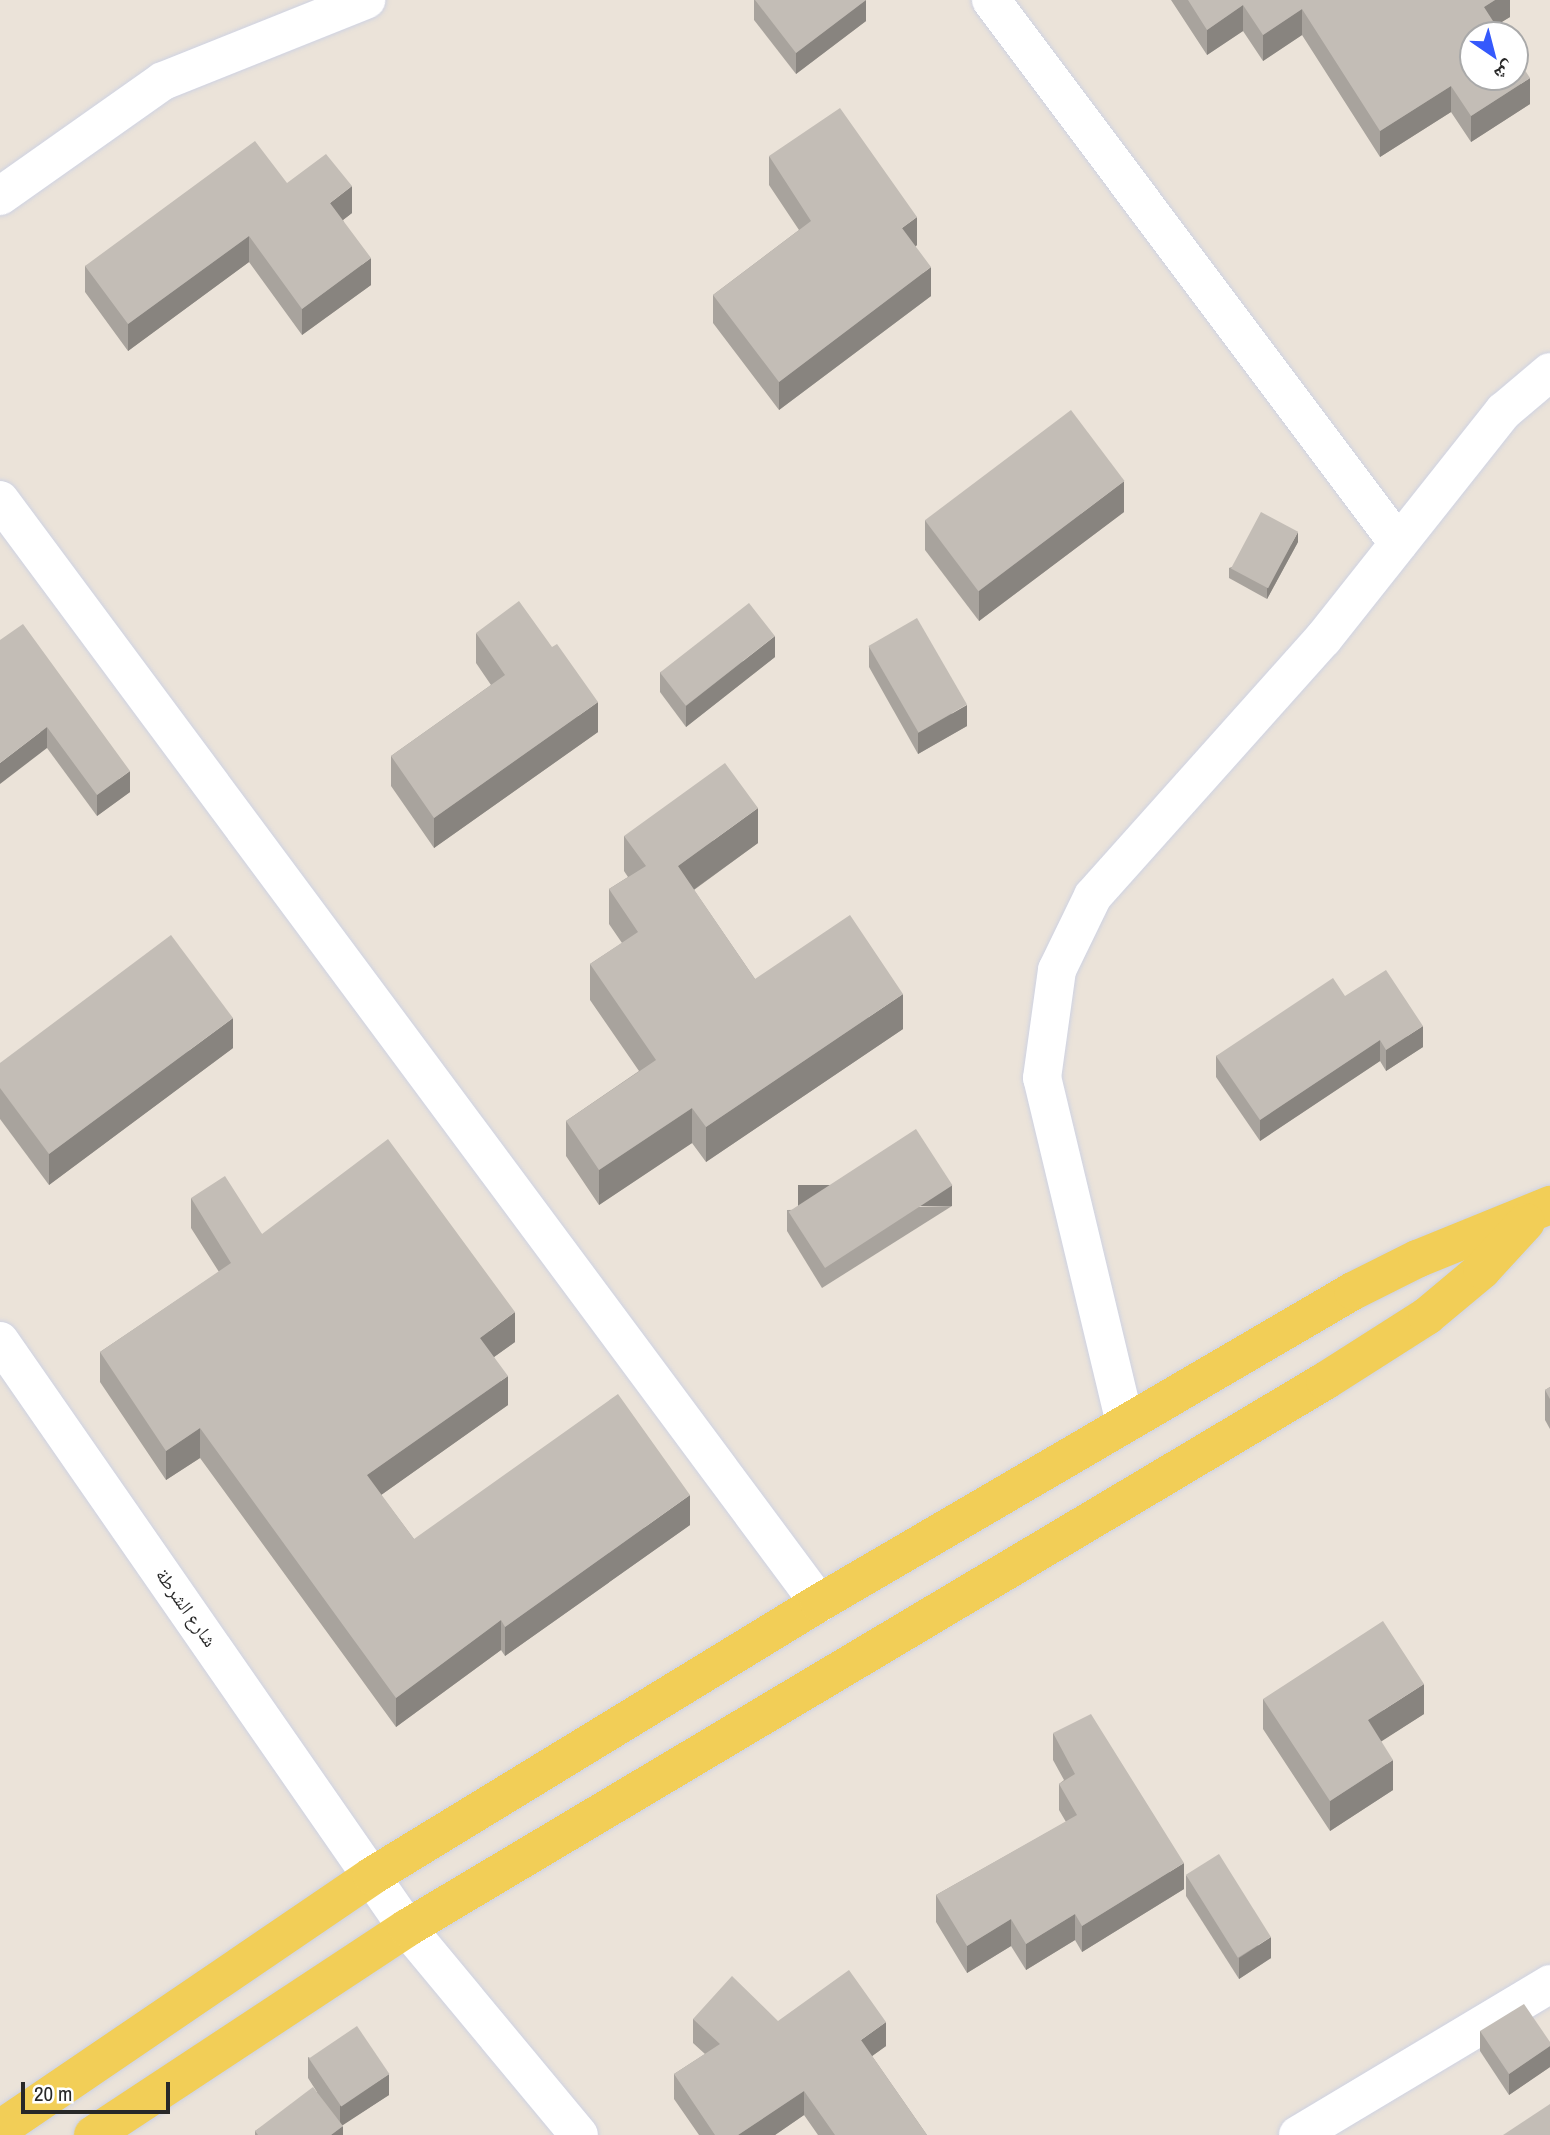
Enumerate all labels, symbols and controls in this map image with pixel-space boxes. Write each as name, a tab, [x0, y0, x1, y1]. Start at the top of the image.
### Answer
north arrow	[1459, 21, 1529, 91]
text: ش	[1489, 55, 1521, 88]
street label: شارع الشرطة	[151, 1564, 221, 1652]
scale bar	[24, 2068, 173, 2112]
text: 20 m	[34, 2079, 72, 2108]

